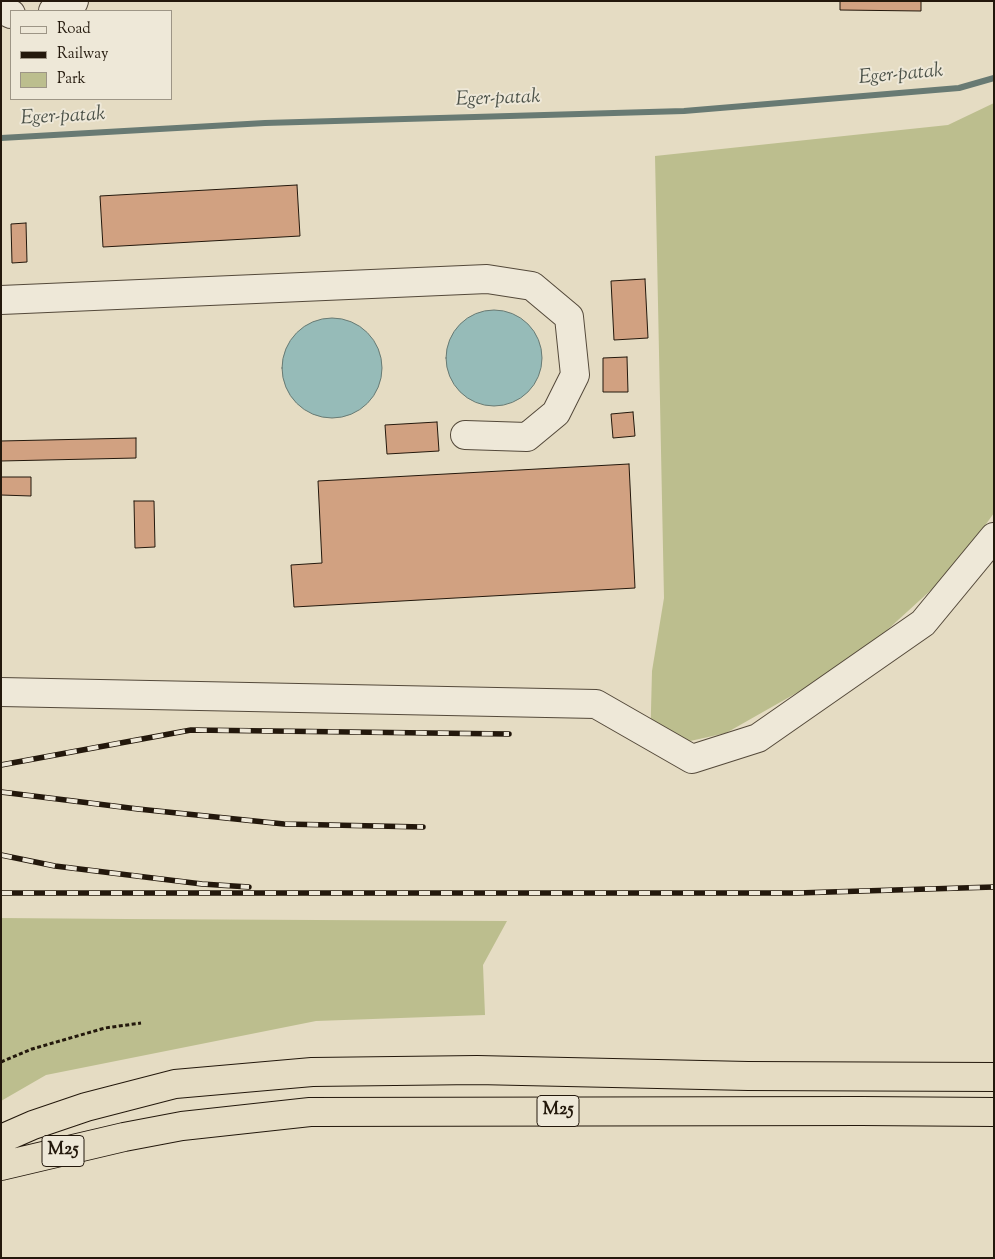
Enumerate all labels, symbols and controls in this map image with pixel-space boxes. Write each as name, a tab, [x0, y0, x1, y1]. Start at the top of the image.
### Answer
legend	[10, 10, 172, 100]
text: Road	[57, 19, 91, 40]
text: Railway	[57, 44, 108, 65]
water label: Eger-patak	[858, 60, 944, 92]
text: Park	[57, 69, 86, 90]
water label: Eger-patak	[455, 87, 541, 113]
water label: Eger-patak	[20, 104, 106, 132]
road number: M25	[537, 1096, 579, 1126]
road number: M25	[42, 1136, 84, 1166]

